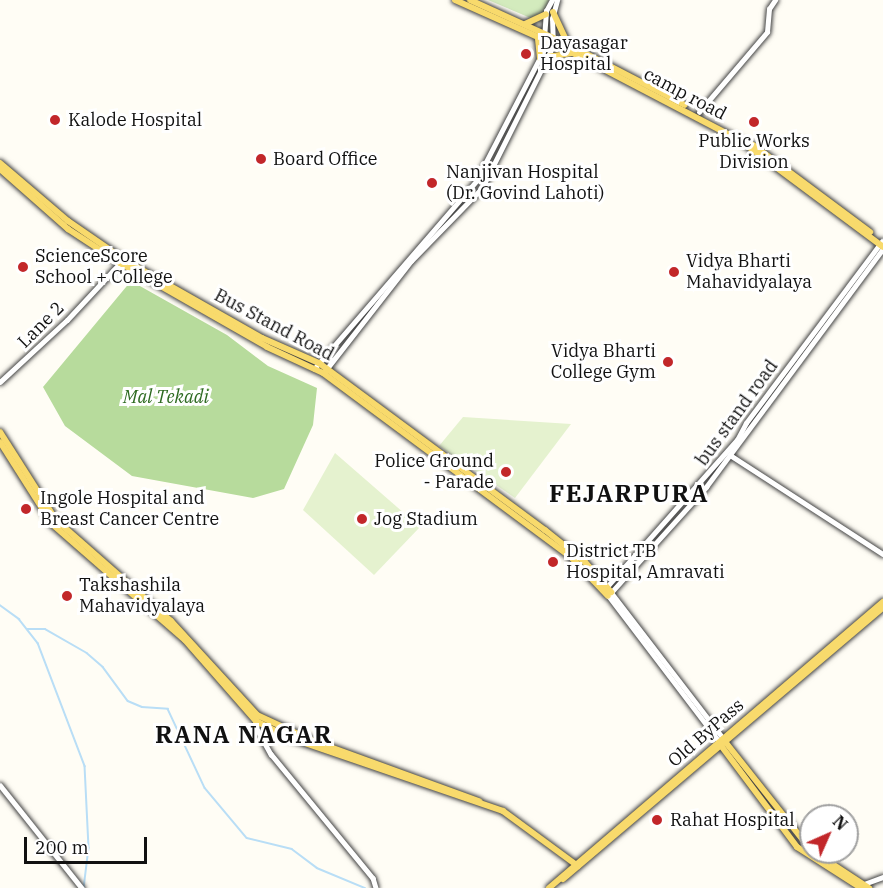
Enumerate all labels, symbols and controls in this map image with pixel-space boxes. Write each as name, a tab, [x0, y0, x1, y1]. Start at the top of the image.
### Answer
place label: Dayasagar Hospital	[540, 33, 628, 76]
marker: Dayasagar Hospital	[517, 45, 535, 63]
street label: camp road	[640, 63, 730, 125]
place label: Kalode Hospital	[68, 109, 202, 131]
marker: Kalode Hospital	[46, 111, 64, 129]
marker: Public Works Division	[747, 115, 761, 129]
place label: Public Works Division	[698, 131, 810, 174]
place label: Board Office	[273, 148, 378, 170]
marker: Board Office	[254, 152, 268, 166]
place label: Nanjivan Hospital (Dr. Govind Lahoti)	[446, 162, 605, 204]
marker: Nanjivan Hospital (Dr. Govind Lahoti)	[423, 174, 441, 192]
place label: ScienceScore School + College	[35, 246, 173, 288]
place label: Vidya Bharti Mahavidyalaya	[686, 251, 812, 294]
marker: ScienceScore School + College	[16, 260, 30, 274]
marker: Vidya Bharti Mahavidyalaya	[667, 265, 681, 279]
street label: Bus Stand Road	[211, 284, 337, 366]
street label: Lane 2	[13, 297, 69, 353]
place label: Vidya Bharti College Gym	[551, 341, 656, 384]
marker: Vidya Bharti College Gym	[661, 355, 675, 369]
street label: bus stand road	[691, 356, 783, 470]
park label: Mal Tekadi	[123, 386, 209, 408]
place label: Police Ground - Parade	[374, 451, 494, 494]
marker: Police Ground - Parade	[499, 465, 513, 479]
district label: FEJARPURA	[549, 480, 709, 508]
place label: Ingole Hospital and Breast Cancer Centre	[40, 488, 219, 530]
marker: Ingole Hospital and Breast Cancer Centre	[17, 500, 35, 518]
place label: Jog Stadium	[374, 508, 478, 530]
marker: Jog Stadium	[355, 512, 369, 526]
place label: District TB Hospital, Amravati	[566, 541, 725, 584]
marker: District TB Hospital, Amravati	[544, 553, 562, 571]
place label: Takshashila Mahavidyalaya	[79, 575, 205, 618]
marker: Takshashila Mahavidyalaya	[60, 589, 74, 603]
street label: Old ByPass	[664, 694, 748, 772]
district label: RANA NAGAR	[155, 721, 333, 749]
north arrow	[799, 804, 859, 864]
place label: Rahat Hospital	[670, 809, 795, 831]
marker: Rahat Hospital	[648, 811, 666, 829]
text: N	[829, 811, 852, 834]
scale bar	[27, 825, 150, 863]
text: 200 m	[35, 836, 89, 859]

